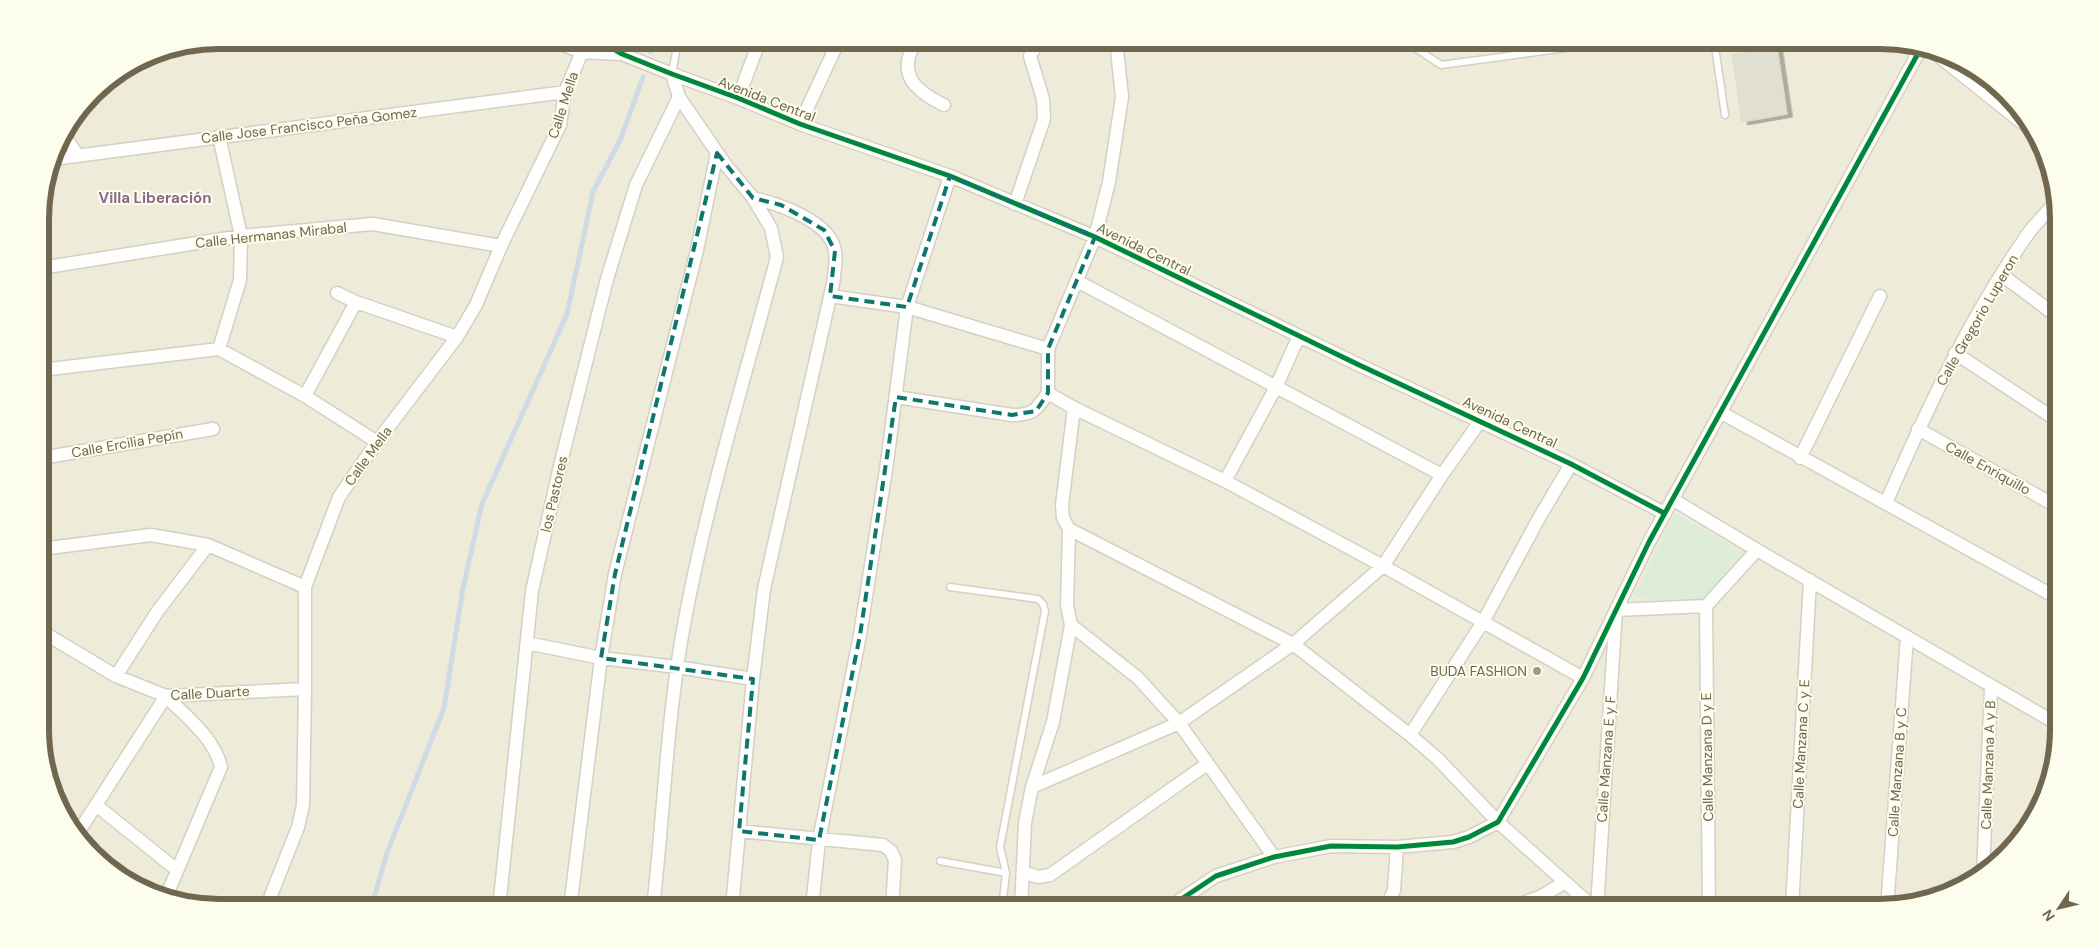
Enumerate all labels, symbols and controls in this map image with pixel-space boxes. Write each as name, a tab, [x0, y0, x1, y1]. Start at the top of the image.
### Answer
street label: Calle Mella	[544, 69, 582, 141]
street label: Avenida Central	[716, 72, 818, 126]
street label: Calle Jose Francisco Peña Gomez	[200, 103, 418, 147]
district label: Villa Liberación	[99, 188, 211, 208]
street label: Calle Hermanas Mirabal	[194, 218, 348, 252]
street label: Avenida Central	[1094, 218, 1194, 280]
street label: Calle Gregorio Luperon	[1932, 251, 2022, 389]
street label: Avenida Central	[1460, 392, 1560, 452]
street label: Calle Mella	[340, 423, 396, 489]
street label: Calle Ercilia Pepín	[70, 424, 184, 462]
street label: Calle Enriquillo	[1942, 437, 2034, 499]
street label: los Pastores	[536, 454, 572, 534]
place label: BUDA FASHION	[1430, 662, 1527, 680]
marker: BUDA FASHION	[1531, 665, 1543, 677]
street label: Calle Manzana C y E	[1789, 679, 1813, 809]
street label: Calle Duarte	[170, 682, 250, 704]
street label: Calle Manzana D y E	[1697, 692, 1717, 822]
street label: Calle Manzana E y F	[1593, 695, 1619, 823]
street label: Calle Manzana A y B	[1977, 700, 1999, 830]
street label: Calle Manzana B y C	[1883, 706, 1911, 838]
north arrow	[2034, 883, 2084, 933]
text: N	[2038, 906, 2059, 925]

